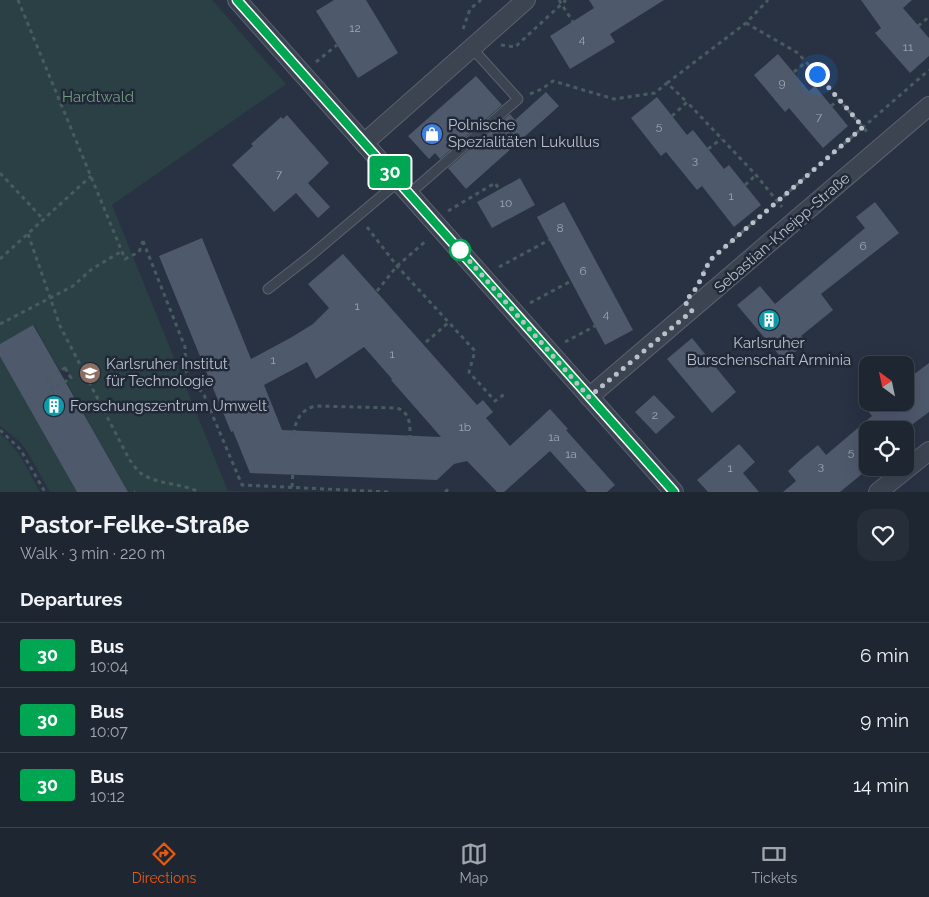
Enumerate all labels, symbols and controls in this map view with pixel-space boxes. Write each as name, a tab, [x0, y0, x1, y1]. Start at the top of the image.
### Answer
house number: 12	[349, 21, 361, 35]
house number: 4	[579, 32, 586, 46]
house number: 11	[903, 40, 913, 54]
your location	[805, 62, 830, 87]
house number: 9	[778, 76, 786, 90]
park label: Hardtwald	[62, 88, 134, 106]
house number: 7	[816, 110, 823, 124]
place label: Polnische Spezialitäten Lukullus	[448, 116, 599, 151]
house number: 5	[656, 119, 663, 133]
shop icon: Polnische Spezialitäten Lukullus	[420, 122, 444, 146]
house number: 3	[692, 153, 698, 167]
line badge: 30	[368, 156, 412, 188]
text: 30	[379, 161, 401, 182]
house number: 7	[276, 167, 283, 181]
street label: Sebastian-Kneipp-Straße	[710, 169, 854, 297]
house number: 1	[728, 189, 734, 203]
house number: 10	[500, 196, 512, 210]
house number: 8	[556, 221, 564, 235]
unlabelled marker	[449, 239, 471, 261]
house number: 6	[859, 239, 867, 253]
house number: 6	[579, 264, 587, 278]
house number: 1	[354, 299, 360, 313]
house number: 4	[603, 307, 610, 321]
building icon: Karlsruher Burschenschaft Arminia	[757, 308, 781, 332]
place label: Karlsruher Burschenschaft Arminia	[687, 334, 851, 369]
house number: 1	[389, 347, 395, 361]
house number: 1	[270, 353, 276, 367]
place label: Karlsruher Institut für Technologie	[106, 355, 228, 390]
north arrow	[859, 356, 914, 411]
map controls	[859, 356, 914, 476]
school or university icon: Karlsruher Institut für Technologie	[78, 361, 102, 385]
building icon: Forschungszentrum Umwelt	[42, 394, 66, 418]
place label: Forschungszentrum Umwelt	[70, 397, 267, 415]
house number: 2	[652, 408, 658, 422]
house number: 1b	[459, 420, 471, 434]
button: locate	[859, 421, 914, 476]
house number: 1a	[548, 430, 560, 444]
house number: 5	[848, 445, 855, 459]
house number: 1a	[565, 447, 577, 461]
house number: 3	[818, 459, 824, 473]
house number: 1	[727, 461, 733, 475]
button: heart	[857, 509, 909, 561]
text: Pastor-Felke-Straße	[20, 510, 249, 539]
text: Walk · 3 min · 220 m	[20, 544, 165, 563]
text: Departures	[20, 588, 122, 610]
text: Bus	[90, 635, 124, 657]
text: 30	[37, 644, 58, 665]
text: 6 min	[860, 644, 909, 666]
text: 10:04	[90, 657, 128, 676]
text: Bus	[90, 700, 124, 722]
text: 30	[37, 709, 58, 730]
text: 9 min	[860, 709, 909, 731]
text: 10:07	[90, 722, 128, 741]
text: Bus	[90, 765, 124, 787]
text: 30	[37, 774, 58, 795]
text: 14 min	[853, 774, 909, 796]
text: 10:12	[90, 787, 125, 806]
tab: Directions	[132, 840, 196, 886]
tab: Map	[460, 840, 488, 886]
tab: Tickets	[751, 840, 797, 886]

